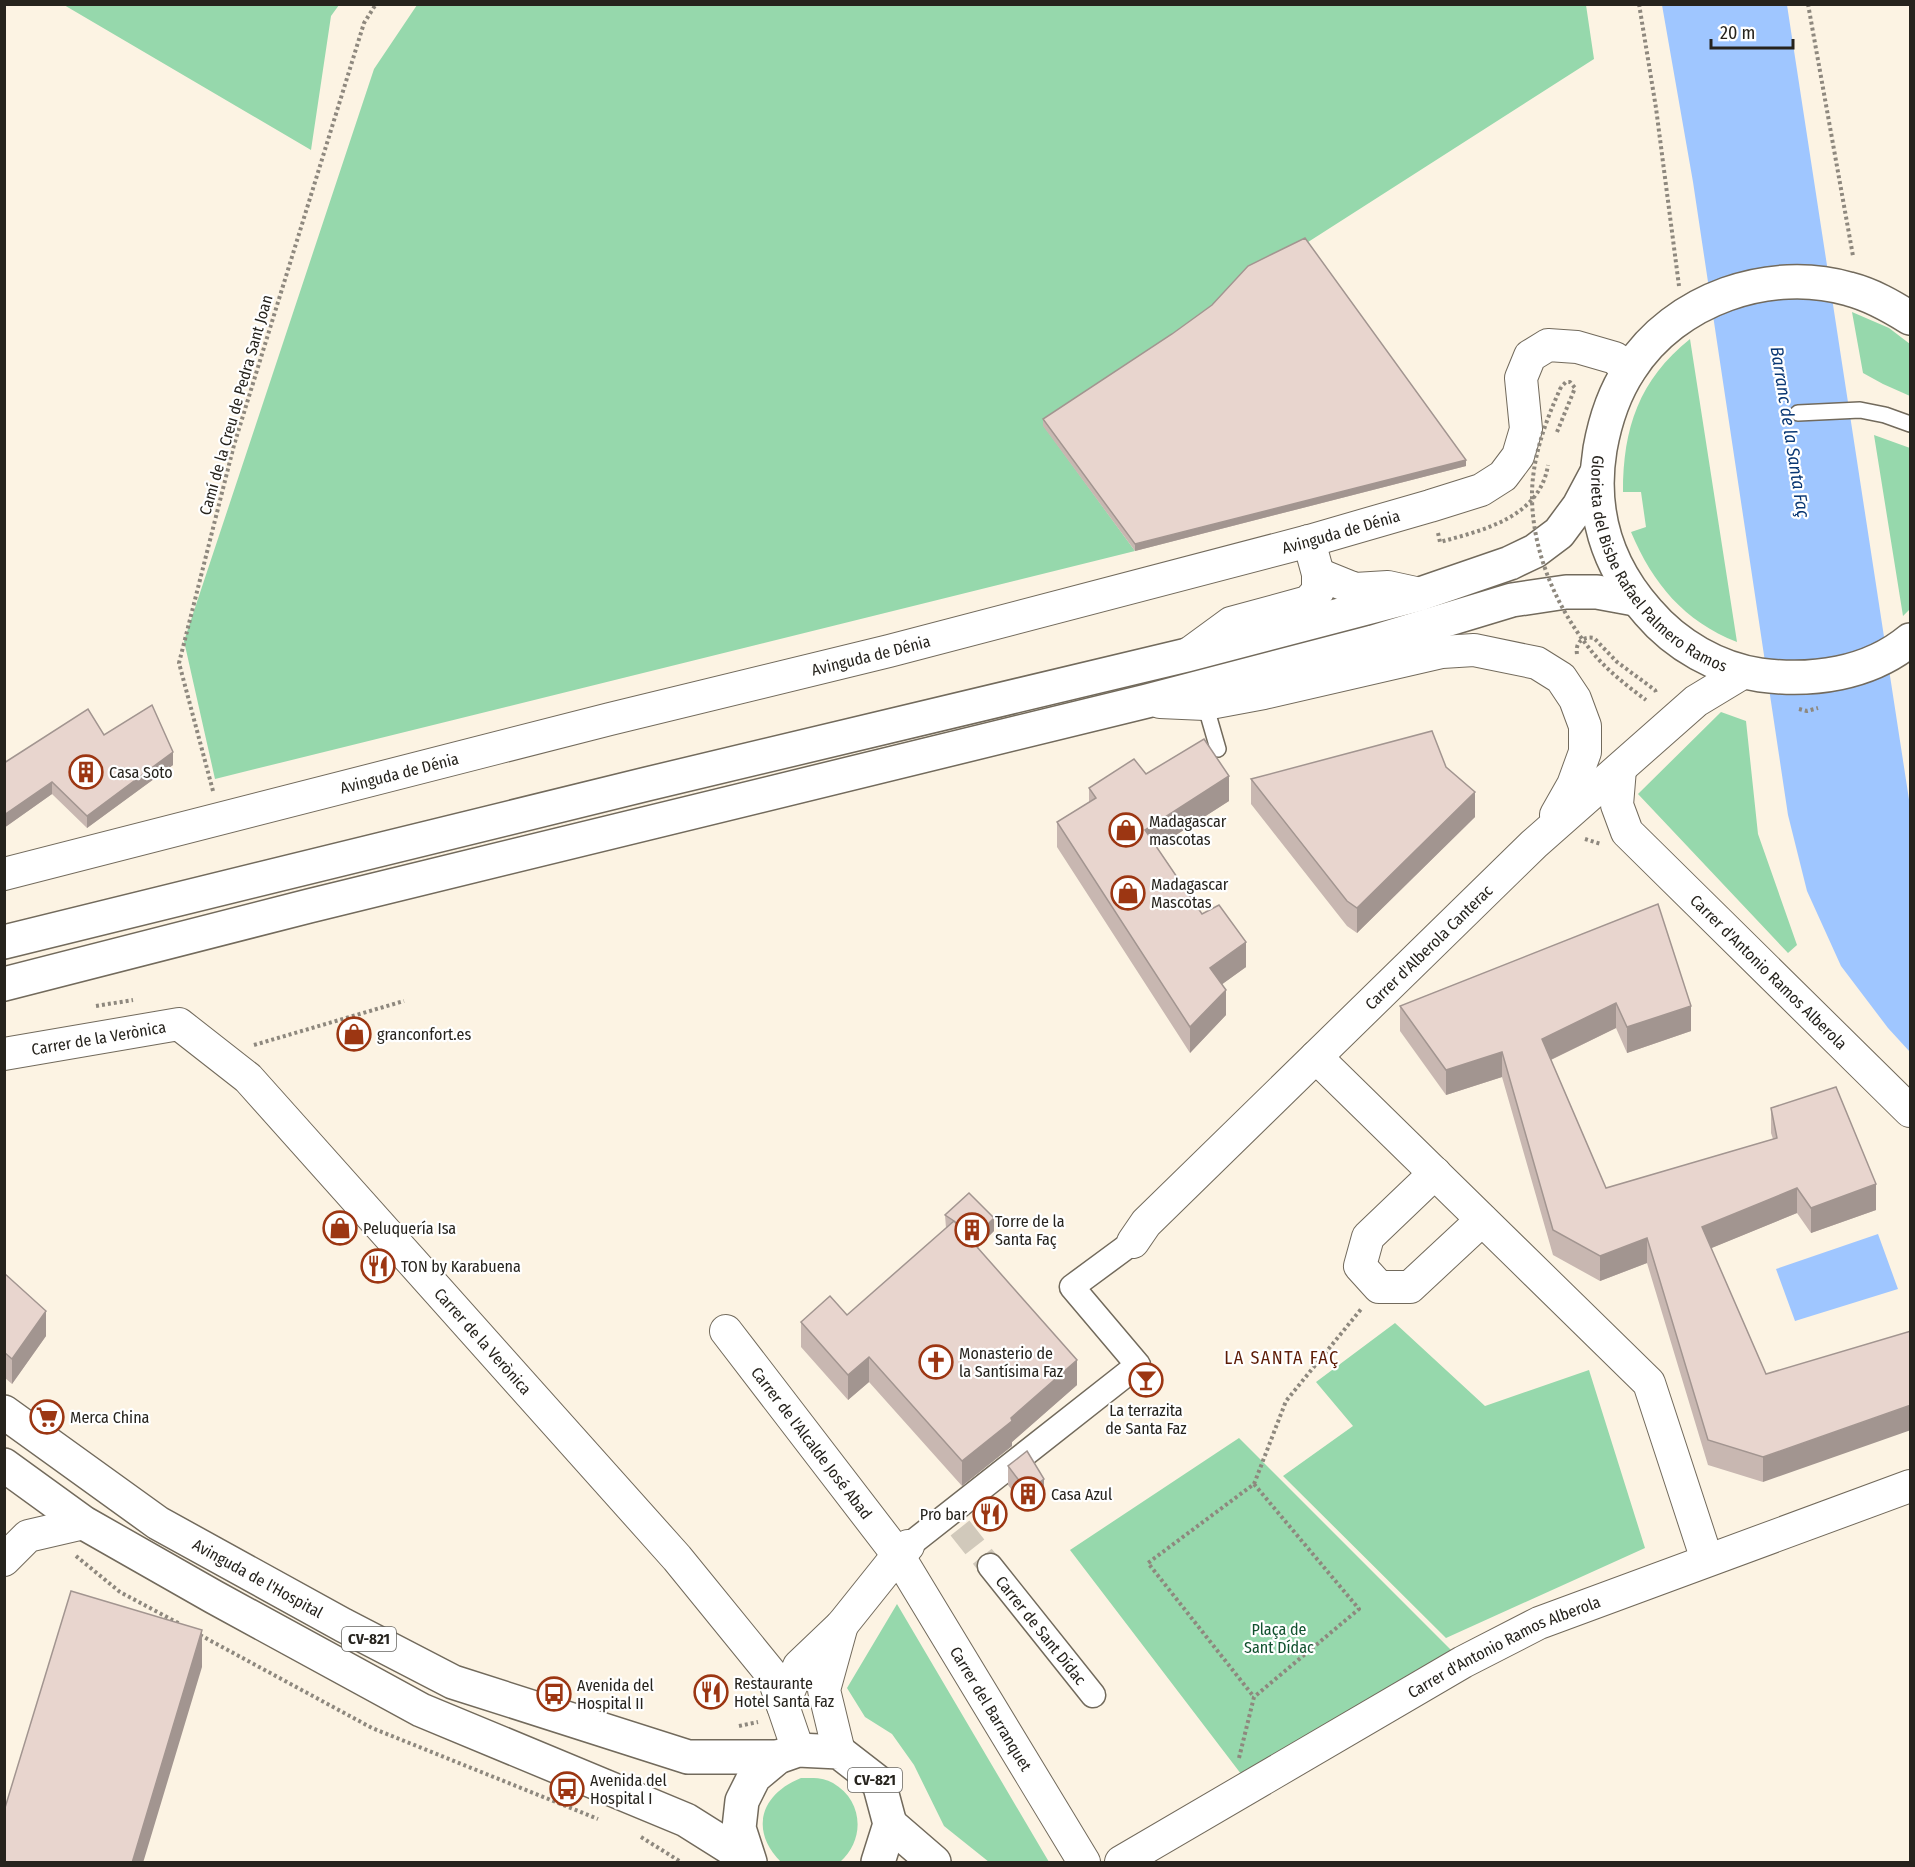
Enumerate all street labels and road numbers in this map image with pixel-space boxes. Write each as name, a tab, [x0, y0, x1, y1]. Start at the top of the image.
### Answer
street label: Camí de la Creu de Pedra Sant Joan	[195, 293, 277, 517]
street label: Glorieta del Bisbe Rafael Palmero Ramos	[1588, 454, 1730, 675]
street label: Avinguda de Dénia	[1280, 506, 1402, 557]
street label: Avinguda de Dénia	[809, 631, 932, 679]
street label: Avinguda de Dénia	[338, 749, 461, 797]
street label: Carrer d'Alberola Canterac	[1361, 881, 1496, 1013]
street label: Carrer d'Antonio Ramos Alberola	[1686, 890, 1851, 1053]
street label: Carrer de la Verònica	[30, 1017, 167, 1059]
street label: Carrer de la Verònica	[431, 1284, 536, 1398]
street label: Carrer de l'Alcalde José Abad	[747, 1363, 876, 1523]
street label: Avinguda de l'Hospital	[189, 1535, 326, 1622]
street label: Carrer de Sant Dídac	[992, 1572, 1090, 1688]
street label: Carrer d'Antonio Ramos Alberola	[1404, 1592, 1603, 1702]
road number: CV-821	[342, 1627, 396, 1651]
street label: Carrer del Barranquet	[946, 1643, 1036, 1775]
road number: CV-821	[848, 1768, 902, 1792]

